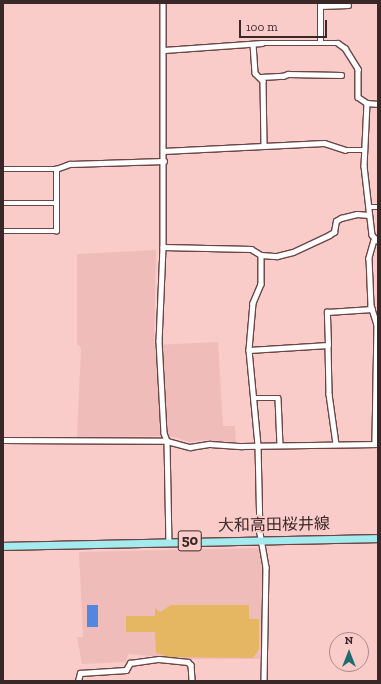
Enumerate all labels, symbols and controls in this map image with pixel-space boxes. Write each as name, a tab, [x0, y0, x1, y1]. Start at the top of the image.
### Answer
scale bar	[241, 12, 329, 38]
text: 100 m	[246, 20, 278, 34]
street label: 大和高田桜井線	[218, 514, 330, 536]
road number: 50	[177, 528, 203, 554]
north arrow	[329, 632, 369, 672]
text: N	[345, 634, 353, 647]

